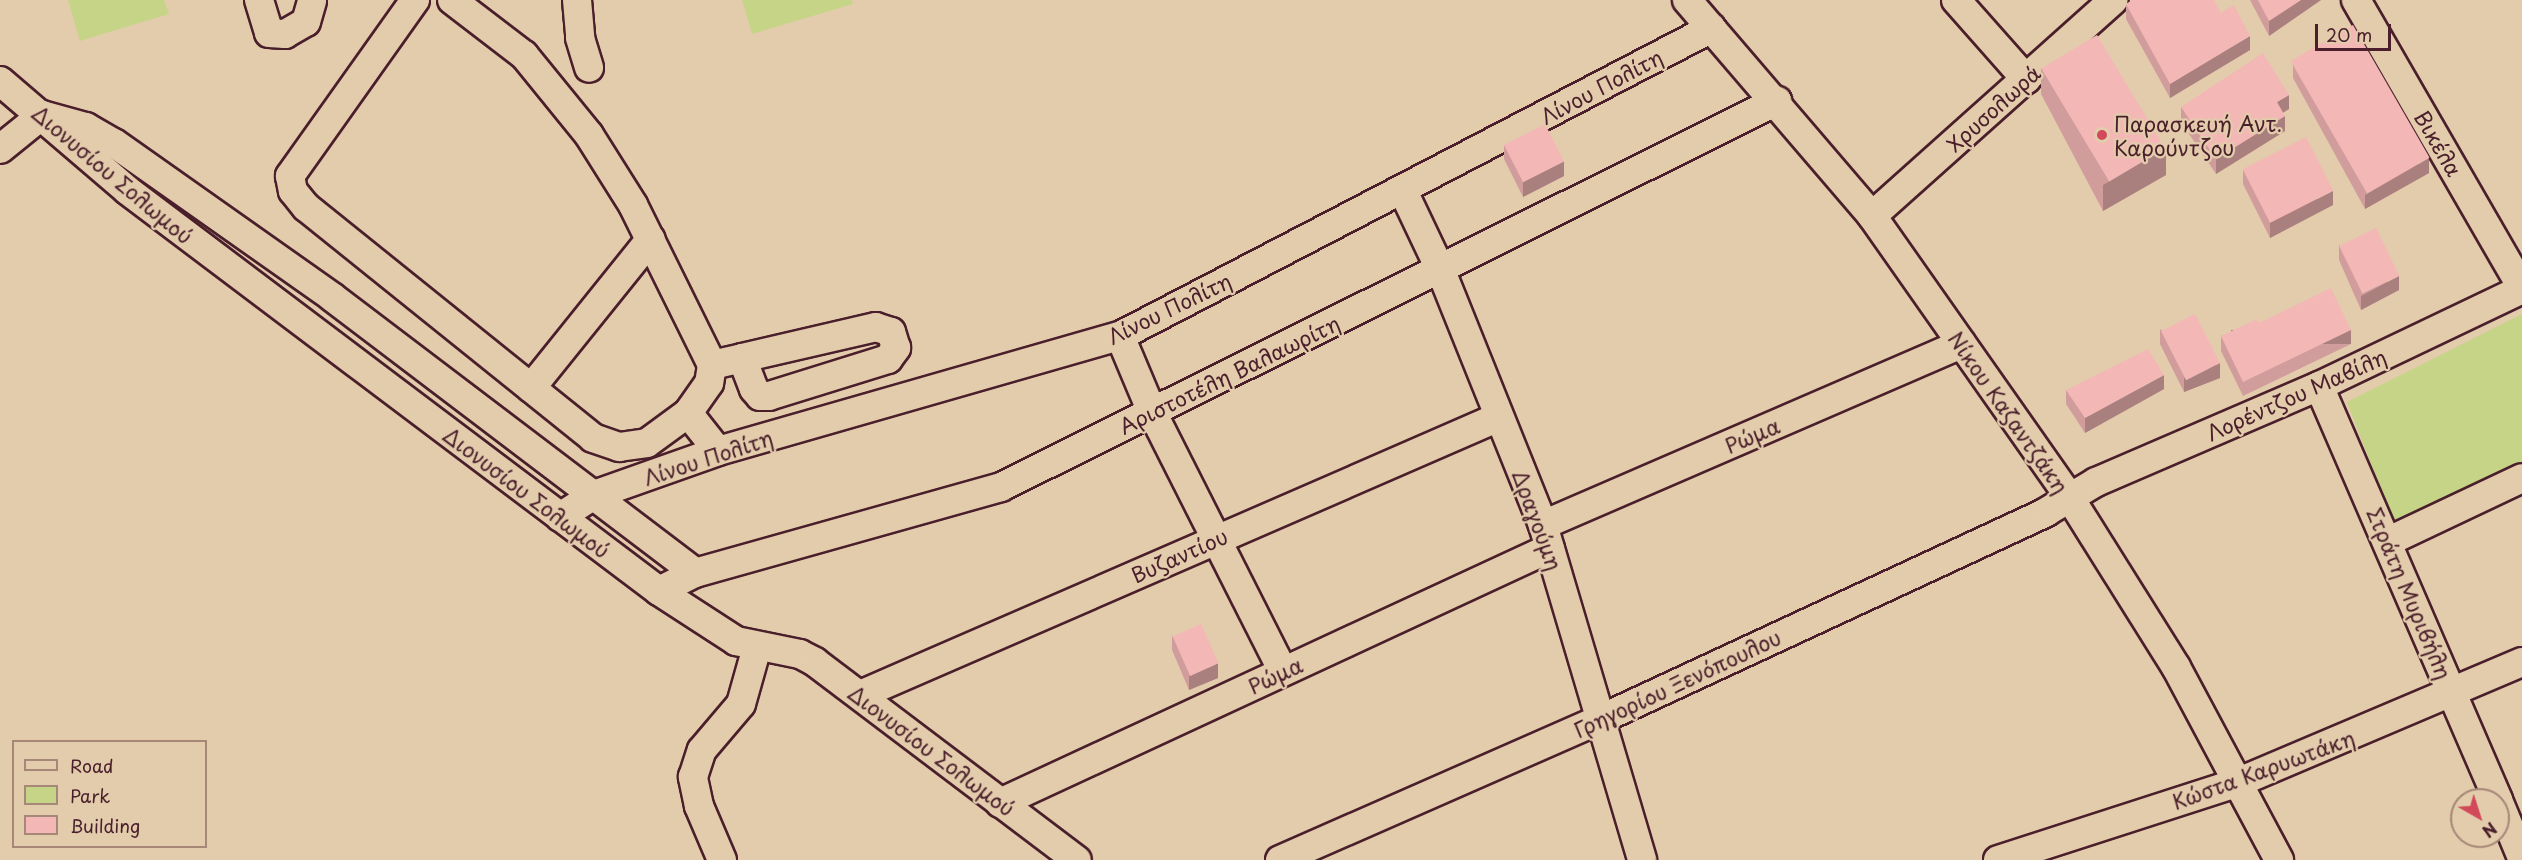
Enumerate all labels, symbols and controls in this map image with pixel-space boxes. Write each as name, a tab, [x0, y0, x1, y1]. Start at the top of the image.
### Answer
scale bar	[2318, 12, 2394, 50]
text: 20 m	[2326, 21, 2372, 48]
street label: Λίνου Πολίτη	[1536, 43, 1666, 129]
street label: Χρυσολωρά	[1941, 60, 2045, 156]
street label: Διονυσίου Σολωμού	[28, 100, 198, 248]
street label: Βικέλα	[2410, 106, 2468, 180]
place label: Παρασκευή Αντ. Καρούντζου	[2114, 110, 2282, 160]
marker: Παρασκευή Αντ. Καρούντζου	[2095, 128, 2109, 142]
street label: Λίνου Πολίτη	[1103, 267, 1235, 349]
street label: Αριστοτέλη Βαλαωρίτη	[1114, 309, 1344, 439]
street label: Νίκου Καζαντζάκη	[1943, 326, 2075, 498]
street label: Λορέντζου Μαβίλη	[2202, 343, 2390, 445]
street label: Ρώμα	[1721, 412, 1783, 458]
street label: Διονυσίου Σολωμού	[439, 422, 615, 562]
street label: Λίνου Πολίτη	[640, 424, 776, 490]
street label: Δραγούμη	[1508, 466, 1568, 574]
street label: Στράτη Μυριβήλη	[2362, 503, 2458, 683]
street label: Βυζαντίου	[1127, 523, 1231, 587]
street label: Γρηγορίου Ξενόπουλου	[1569, 624, 1785, 742]
street label: Ρώμα	[1244, 651, 1306, 699]
street label: Διονυσίου Σολωμού	[844, 680, 1020, 820]
street label: Κώστα Καρυωτάκη	[2168, 724, 2358, 814]
legend	[12, 740, 207, 848]
text: Road	[70, 752, 114, 779]
text: Park	[70, 782, 110, 809]
north arrow	[2450, 788, 2510, 848]
text: Building	[70, 812, 140, 839]
text: N	[2478, 817, 2503, 844]

